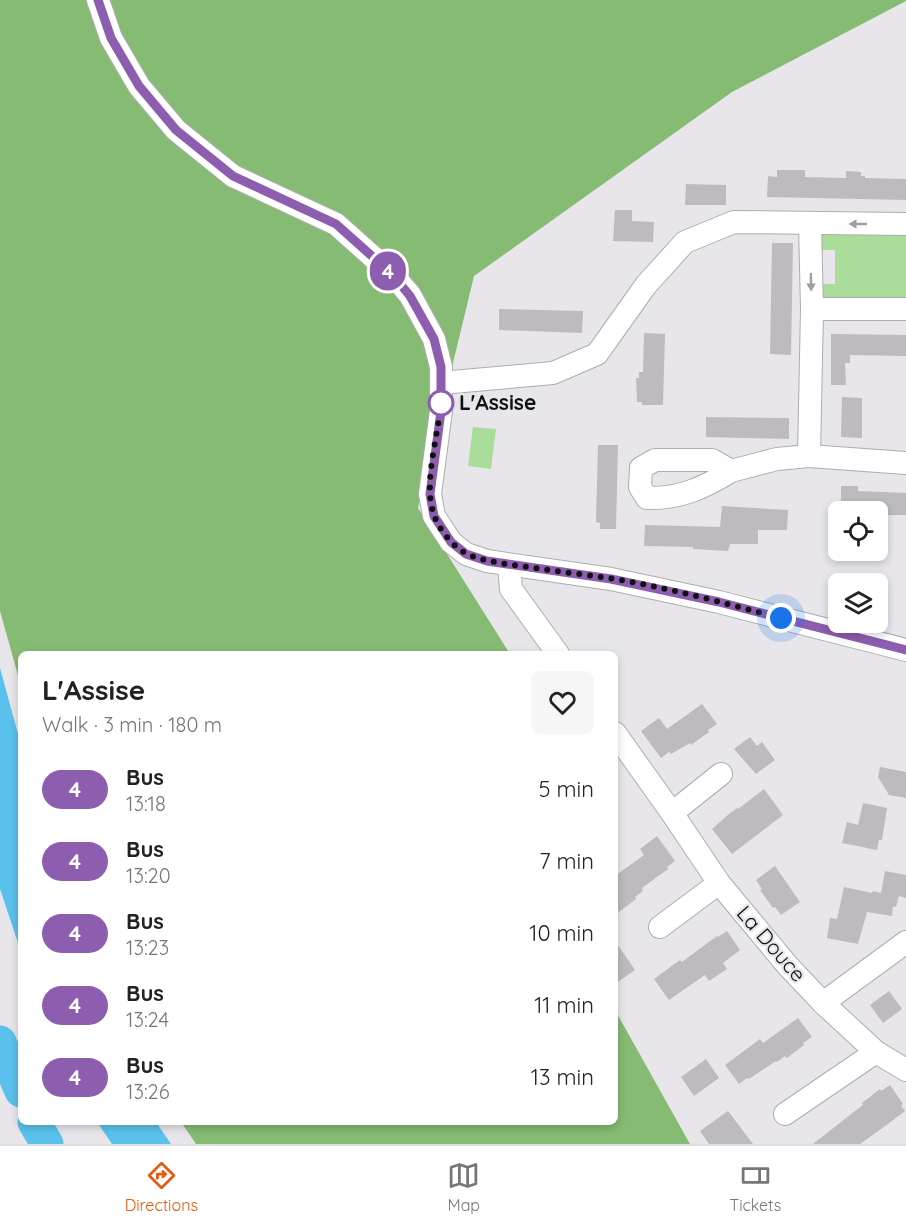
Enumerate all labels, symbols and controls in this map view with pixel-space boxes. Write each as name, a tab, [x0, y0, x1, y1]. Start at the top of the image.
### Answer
one-way arrow	[849, 219, 868, 229]
line badge: 4	[368, 252, 408, 290]
text: 4	[382, 258, 394, 284]
one-way arrow	[806, 273, 816, 292]
place label: L'Assise	[459, 389, 536, 415]
marker: L'Assise	[428, 390, 454, 416]
map controls	[828, 501, 888, 633]
button: locate	[828, 501, 888, 561]
button: layers	[828, 573, 888, 633]
your location	[766, 603, 796, 633]
button: heart	[531, 671, 594, 734]
text: L'Assise	[42, 672, 145, 707]
text: Walk · 3 min · 180 m	[42, 712, 222, 737]
text: Bus	[126, 763, 164, 791]
text: 5 min	[539, 775, 594, 803]
text: 4	[69, 776, 81, 802]
text: 13:18	[126, 791, 166, 816]
text: Bus	[126, 835, 164, 863]
text: 7 min	[539, 847, 594, 875]
text: 4	[69, 848, 81, 874]
text: 13:20	[126, 863, 171, 888]
street label: La Douce	[732, 900, 812, 987]
text: Bus	[126, 907, 164, 935]
text: 10 min	[529, 919, 594, 947]
text: 4	[69, 920, 81, 946]
text: 13:23	[126, 935, 169, 960]
text: Bus	[126, 979, 164, 1007]
text: 11 min	[534, 991, 594, 1019]
text: 4	[69, 992, 81, 1018]
text: 13:24	[126, 1007, 169, 1032]
text: Bus	[126, 1051, 164, 1079]
text: 13 min	[531, 1063, 594, 1091]
text: 4	[69, 1064, 81, 1090]
text: 13:26	[126, 1079, 169, 1104]
tab: Directions	[125, 1159, 198, 1215]
tab: Map	[447, 1159, 480, 1215]
tab: Tickets	[729, 1159, 781, 1215]

